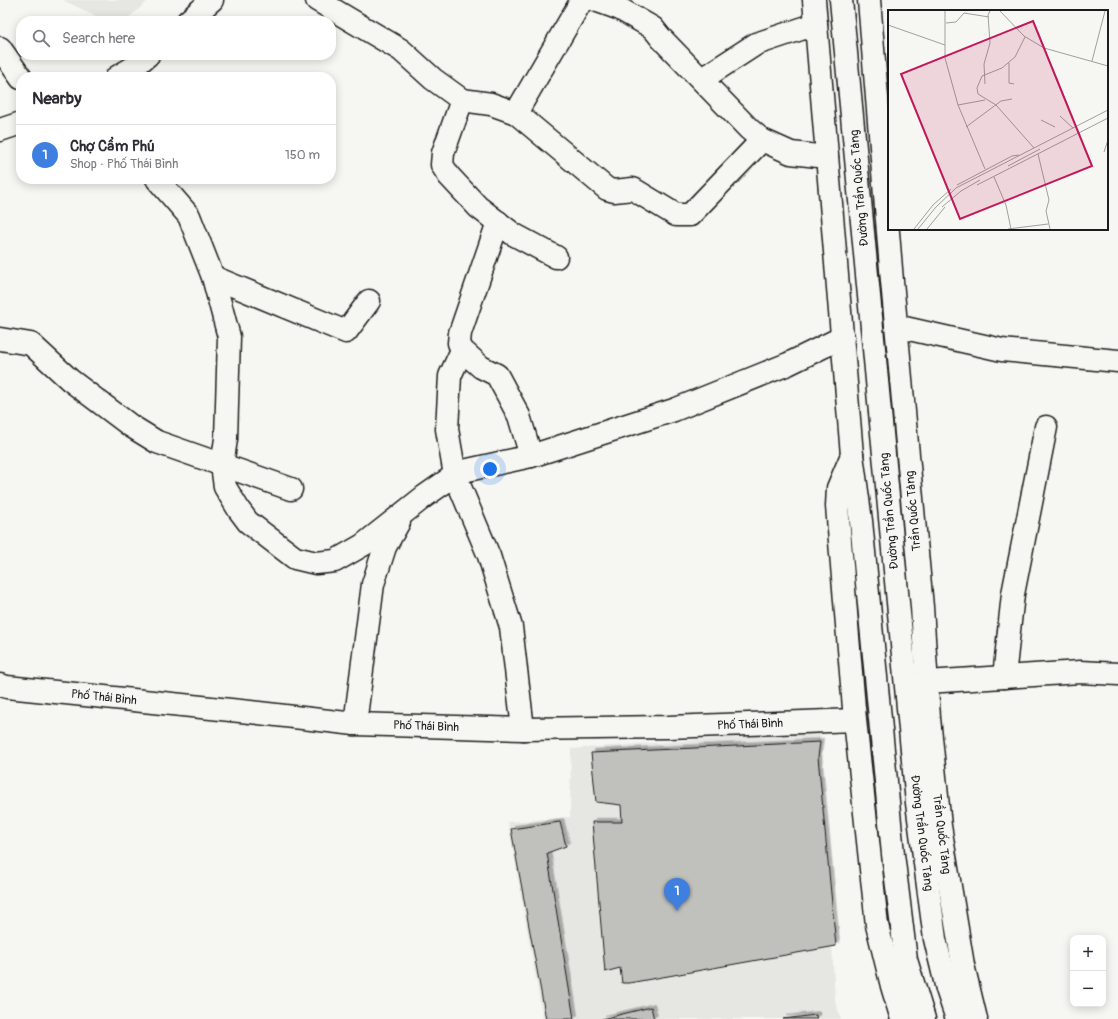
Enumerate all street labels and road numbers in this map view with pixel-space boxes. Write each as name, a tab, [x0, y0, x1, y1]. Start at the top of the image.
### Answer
street label: Đường Trần Quốc Tảng	[845, 129, 872, 247]
street label: Đường Trần Quốc Tảng	[875, 452, 902, 570]
street label: Trần Quốc Tảng	[901, 470, 924, 552]
street label: Phố Thái Bình	[70, 686, 138, 708]
street label: Phố Thái Bình	[717, 715, 784, 733]
street label: Phố Thái Bình	[393, 717, 460, 735]
street label: Đường Trần Quốc Tảng	[907, 774, 938, 892]
street label: Trần Quốc Tảng	[929, 793, 956, 875]

